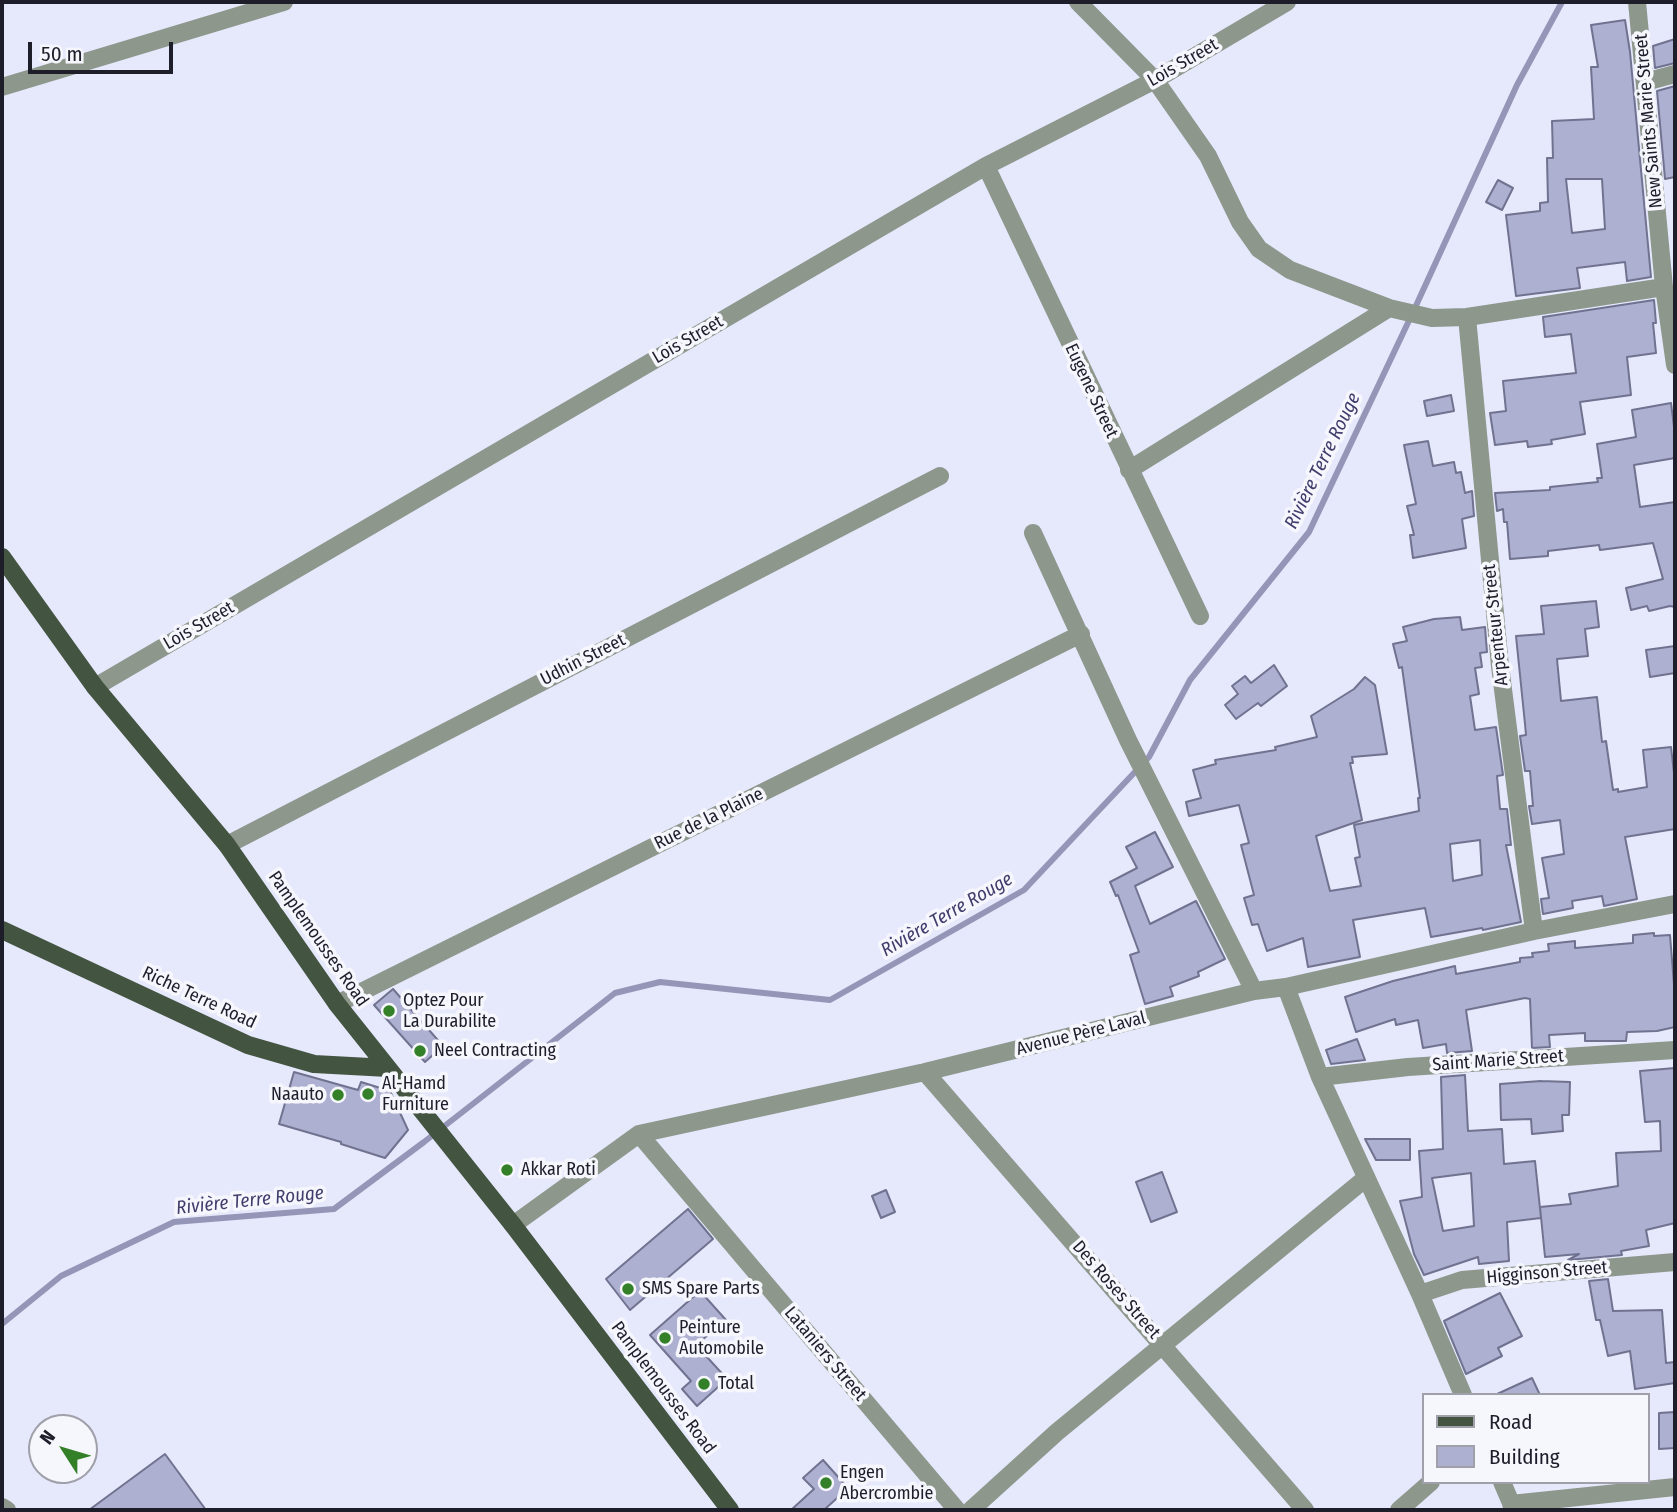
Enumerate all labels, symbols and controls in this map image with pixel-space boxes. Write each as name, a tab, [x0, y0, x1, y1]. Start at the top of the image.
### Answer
scale bar	[32, 28, 177, 72]
street label: New Saints Marie Street	[1631, 33, 1667, 209]
street label: Lois Street	[1144, 34, 1222, 92]
text: 50 m	[41, 41, 83, 67]
street label: Lois Street	[649, 311, 727, 369]
street label: Eugene Street	[1060, 340, 1122, 442]
water label: Rivière Terre Rouge	[1280, 389, 1366, 533]
street label: Arpenteur Street	[1479, 563, 1513, 687]
street label: Lois Street	[160, 597, 238, 655]
street label: Udhin Street	[537, 629, 629, 691]
street label: Rue de la Plaine	[651, 783, 767, 855]
street label: Pamplemousses Road	[263, 867, 373, 1011]
water label: Rivière Terre Rouge	[877, 868, 1017, 962]
street label: Riche Terre Road	[139, 962, 259, 1034]
place label: Optez Pour La Durabilite	[403, 990, 496, 1032]
marker: Optez Pour La Durabilite	[381, 1003, 397, 1019]
street label: Avenue Père Laval	[1014, 1007, 1148, 1061]
place label: Neel Contracting	[434, 1040, 556, 1062]
marker: Neel Contracting	[412, 1043, 428, 1059]
street label: Saint Marie Street	[1432, 1046, 1564, 1076]
place label: Al-Hamd Furniture	[382, 1073, 449, 1116]
place label: Naauto	[271, 1084, 324, 1106]
marker: Al-Hamd Furniture	[360, 1086, 376, 1102]
marker: Naauto	[330, 1087, 346, 1103]
place label: Akkar Roti	[521, 1159, 596, 1181]
marker: Akkar Roti	[499, 1162, 515, 1178]
water label: Rivière Terre Rouge	[175, 1182, 325, 1220]
street label: Des Roses Street	[1067, 1236, 1165, 1344]
street label: Higginson Street	[1486, 1257, 1608, 1289]
place label: SMS Spare Parts	[642, 1278, 760, 1300]
marker: SMS Spare Parts	[620, 1281, 636, 1297]
street label: Lataniers Street	[779, 1302, 871, 1406]
street label: Pamplemousses Road	[606, 1317, 720, 1459]
place label: Peinture Automobile	[679, 1317, 764, 1360]
marker: Peinture Automobile	[657, 1330, 673, 1346]
place label: Total	[718, 1373, 754, 1395]
marker: Total	[696, 1376, 712, 1392]
legend	[1422, 1393, 1649, 1484]
text: Road	[1489, 1409, 1533, 1435]
north arrow	[28, 1414, 98, 1484]
text: N	[35, 1426, 60, 1449]
text: Building	[1489, 1444, 1560, 1470]
place label: Engen Abercrombie	[840, 1462, 934, 1504]
marker: Engen Abercrombie	[818, 1475, 834, 1491]

